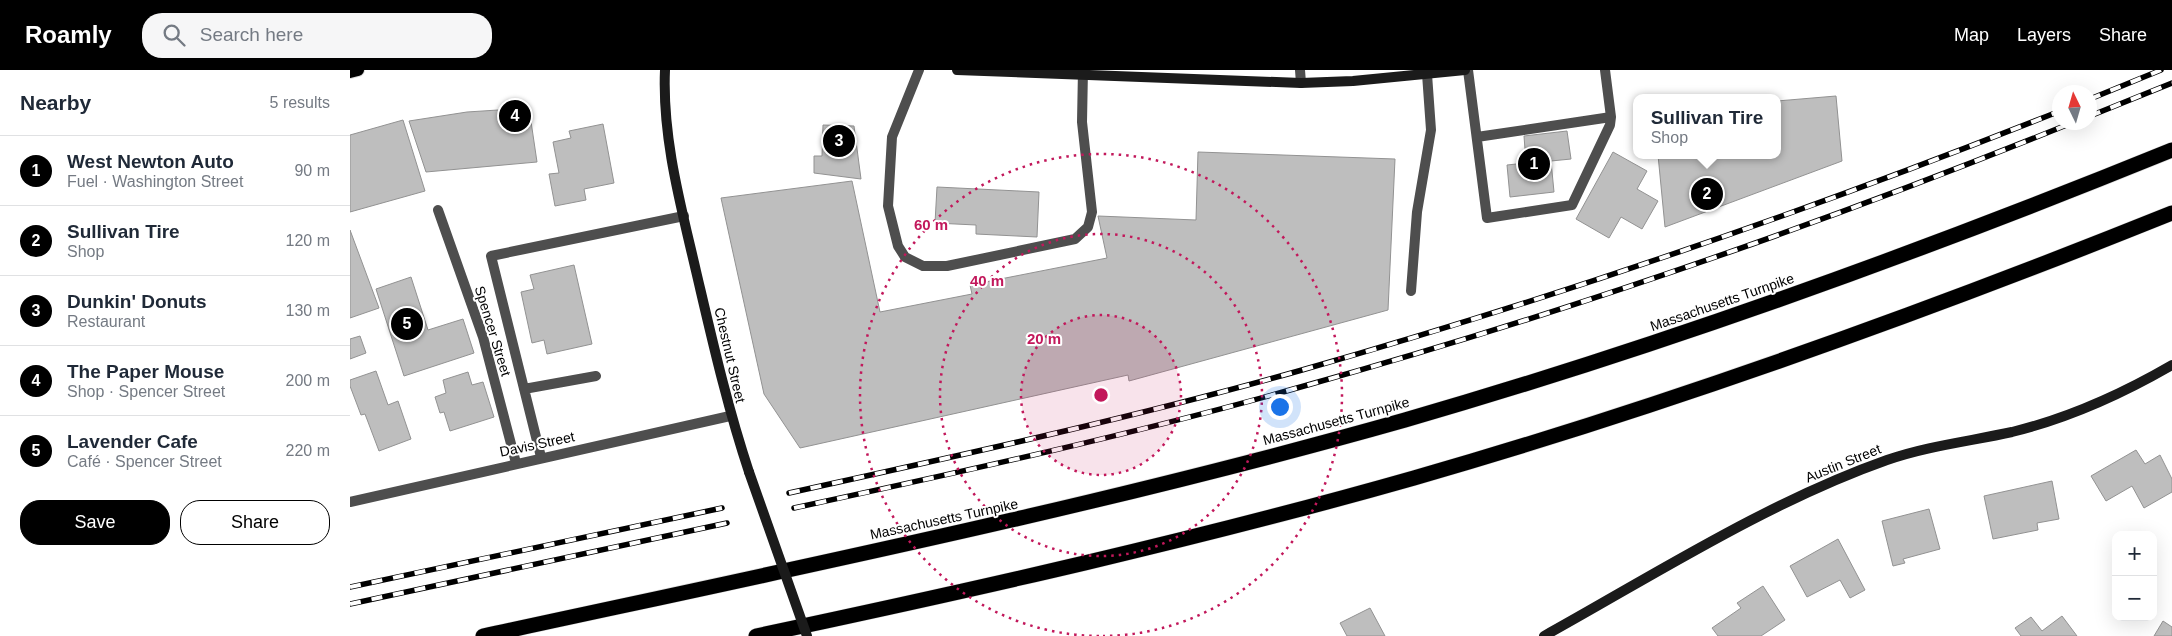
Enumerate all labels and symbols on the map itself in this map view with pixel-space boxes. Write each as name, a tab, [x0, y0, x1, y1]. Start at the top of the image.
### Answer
north arrow	[2052, 85, 2097, 130]
pin: 4	[499, 97, 531, 135]
pin: 3	[823, 122, 855, 160]
pin: 1	[1518, 145, 1550, 183]
pin: 2	[1691, 175, 1723, 213]
text: 60 m	[914, 216, 948, 233]
street label: Massachusetts Turnpike	[1648, 270, 1796, 334]
text: 40 m	[970, 272, 1004, 289]
street label: Spencer Street	[472, 284, 514, 378]
pin: 5	[391, 305, 423, 343]
street label: Chestnut Street	[711, 306, 749, 404]
text: 20 m	[1027, 330, 1061, 347]
centre of rings	[1092, 386, 1110, 404]
street label: Massachusetts Turnpike	[1261, 394, 1411, 448]
your location	[1267, 394, 1293, 420]
street label: Davis Street	[498, 428, 576, 460]
street label: Austin Street	[1803, 441, 1883, 485]
street label: Massachusetts Turnpike	[869, 495, 1020, 543]

